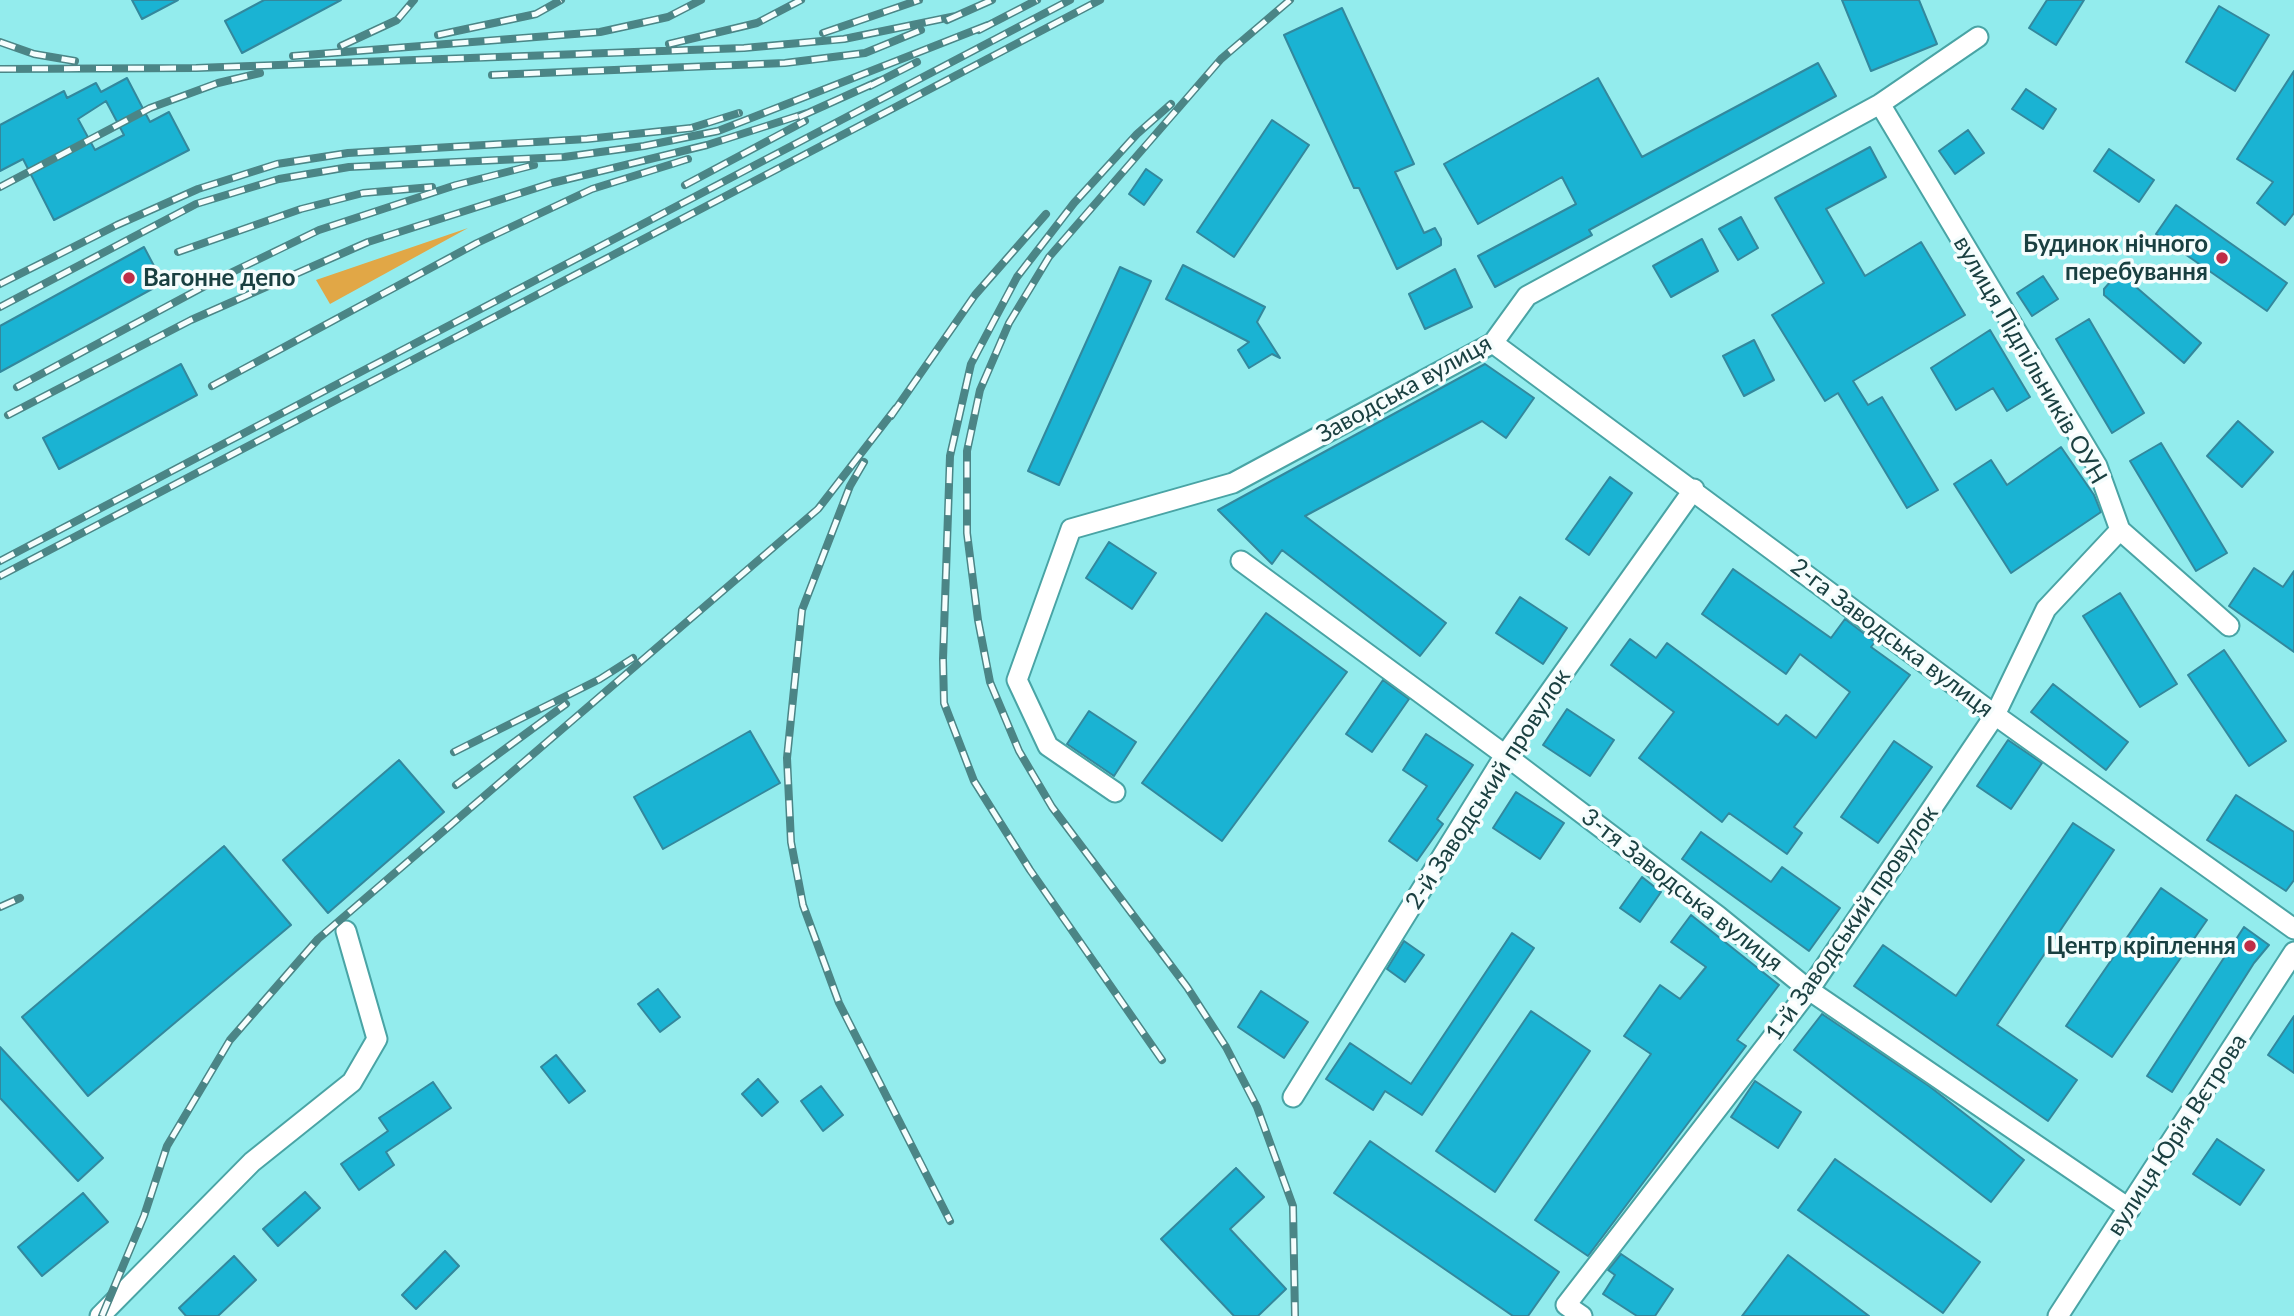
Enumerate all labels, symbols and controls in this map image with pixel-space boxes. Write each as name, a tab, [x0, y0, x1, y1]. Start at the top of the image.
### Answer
place label: Будинок нічного перебування	[2023, 230, 2208, 286]
street label: вулиця Підпільників ОУН	[1947, 231, 2113, 489]
marker: Будинок нічного перебування	[2214, 250, 2230, 266]
place label: Вагонне депо	[143, 264, 296, 292]
marker: Вагонне депо	[121, 270, 137, 286]
street label: Заводська вулиця	[1311, 329, 1497, 449]
street label: 2-га Заводська вулиця	[1785, 552, 1999, 724]
street label: 2-й Заводський провулок	[1399, 663, 1577, 915]
street label: 1-й Заводський провулок	[1760, 800, 1944, 1046]
street label: 3-тя Заводська вулиця	[1576, 802, 1788, 978]
place label: Центр кріплення	[2046, 932, 2236, 960]
marker: Центр кріплення	[2242, 938, 2258, 954]
street label: вулиця Юрія Вєтрова	[2101, 1029, 2253, 1241]

